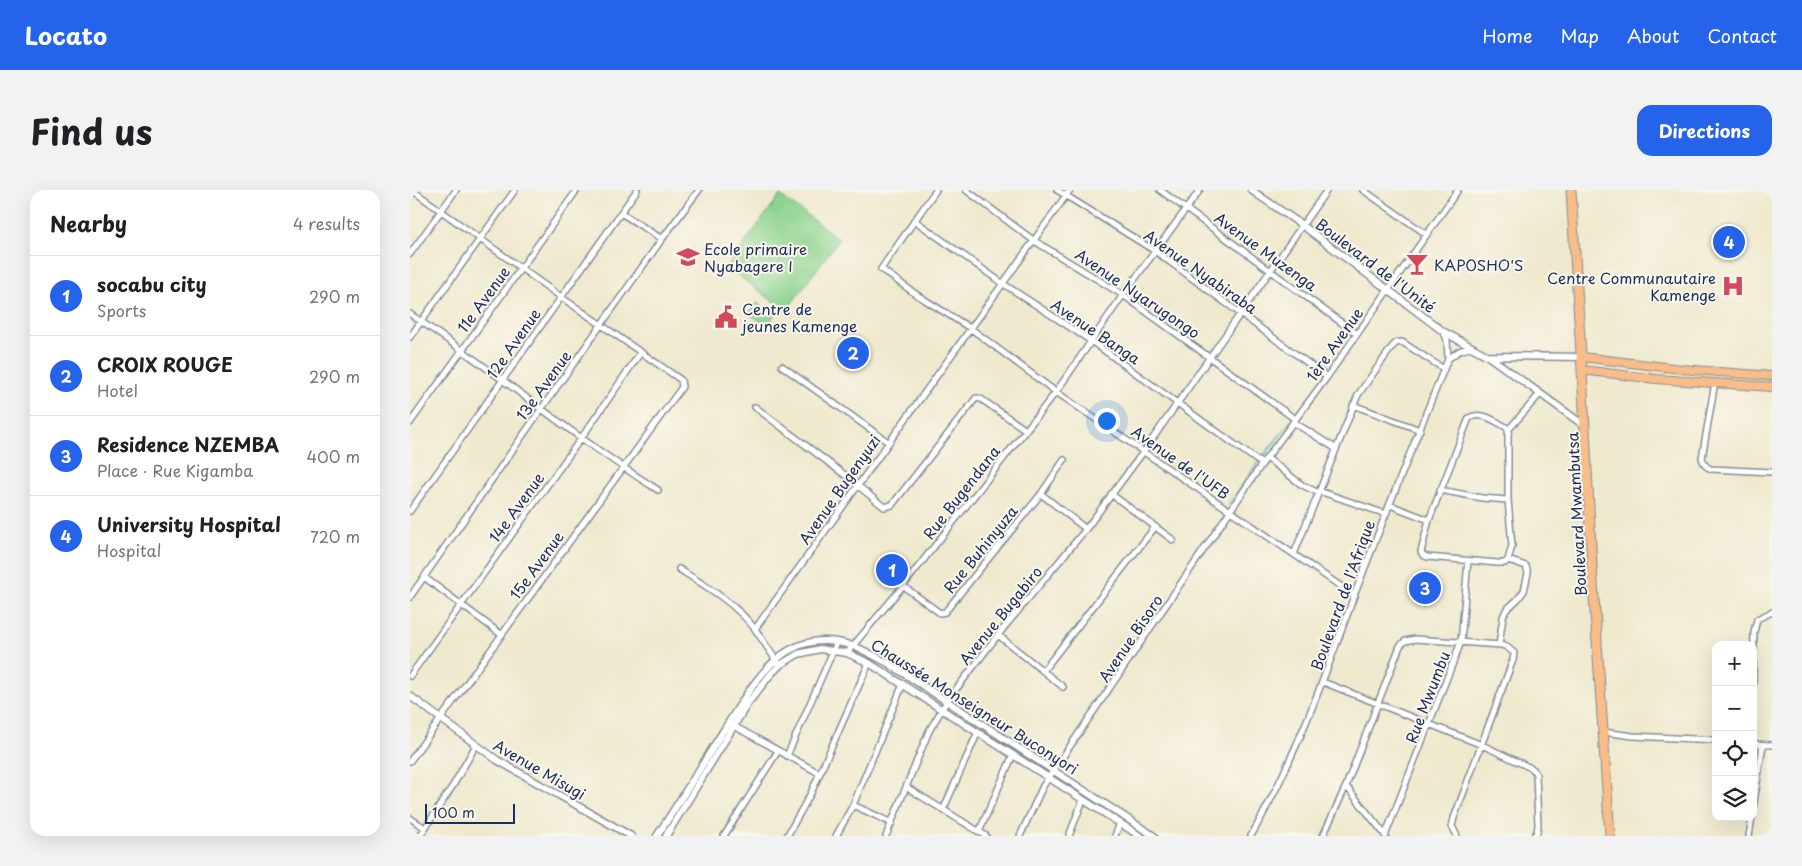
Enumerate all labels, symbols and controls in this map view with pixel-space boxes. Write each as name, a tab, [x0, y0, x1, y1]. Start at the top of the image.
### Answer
text: Locato	[25, 17, 107, 53]
text: Home	[1482, 22, 1532, 49]
text: Map	[1560, 22, 1599, 49]
text: About	[1627, 22, 1679, 49]
text: Contact	[1707, 22, 1777, 49]
text: Find us	[30, 104, 152, 157]
button: Directions	[1637, 105, 1772, 156]
street label: Avenue Muzenga	[1210, 206, 1323, 296]
text: Nearby	[50, 207, 127, 239]
text: 4 results	[293, 211, 360, 235]
street label: Boulevard de l'Unité	[1311, 212, 1441, 318]
street label: Avenue Nyabiraba	[1140, 223, 1263, 319]
pin: 4	[1713, 223, 1745, 261]
place label: Ecole primaire Nyabagere I	[704, 237, 807, 277]
street label: Avenue Nyarugongo	[1071, 243, 1205, 343]
school or university icon: Ecole primaire Nyabagere I	[675, 244, 701, 270]
bar icon: KAPOSHO'S	[1404, 251, 1430, 277]
place label: KAPOSHO'S	[1434, 253, 1523, 276]
street label: 11e Avenue	[451, 261, 515, 337]
place label: Centre Communautaire Kamenge	[1547, 266, 1716, 306]
text: socabu city	[97, 270, 207, 298]
hospital icon: Centre Communautaire Kamenge	[1720, 273, 1746, 299]
text: 1	[62, 284, 70, 308]
text: 290 m	[309, 284, 360, 308]
street label: Avenue Banga	[1047, 293, 1146, 370]
place label: Centre de jeunes Kamenge	[740, 297, 857, 337]
text: Sports	[97, 298, 146, 322]
street label: 1ère Avenue	[1300, 302, 1368, 386]
street label: 12e Avenue	[480, 303, 546, 383]
public building icon: Centre de jeunes Kamenge	[713, 304, 739, 330]
pin: 2	[837, 334, 869, 372]
street label: 13e Avenue	[510, 345, 576, 425]
text: CROIX ROUGE	[97, 350, 233, 378]
text: 2	[60, 364, 72, 388]
text: 290 m	[309, 364, 360, 388]
text: Hotel	[97, 378, 138, 402]
your location	[1094, 408, 1120, 434]
street label: Avenue de l'UFB	[1127, 420, 1235, 504]
street label: Avenue Bugenyuzi	[792, 429, 886, 549]
text: Residence NZEMBA	[97, 430, 279, 458]
street label: Boulevard Mwambutsa	[1560, 431, 1592, 597]
street label: Rue Bugendana	[917, 440, 1005, 544]
text: 3	[61, 444, 71, 468]
text: 400 m	[307, 444, 360, 468]
text: Place · Rue Kigamba	[97, 458, 253, 482]
street label: 14e Avenue	[483, 467, 549, 547]
street label: Rue Buhinyuza	[937, 500, 1023, 598]
text: University Hospital	[97, 510, 281, 538]
street label: Boulevard de l'Afrique	[1304, 517, 1380, 673]
text: 4	[61, 524, 71, 548]
text: 720 m	[310, 524, 360, 548]
street label: 15e Avenue	[503, 526, 569, 604]
text: Hospital	[97, 538, 161, 562]
pin: 1	[876, 551, 908, 589]
street label: Avenue Bugabiro	[953, 561, 1047, 669]
pin: 3	[1409, 569, 1441, 607]
street label: Avenue Bisoro	[1092, 590, 1168, 686]
street label: Chaussée Monseigneur Buconyori	[867, 633, 1083, 779]
map controls	[1712, 641, 1757, 821]
button: +	[1712, 641, 1757, 686]
street label: Rue Mwumbu	[1399, 648, 1455, 746]
button: −	[1712, 686, 1757, 731]
button: locate	[1712, 731, 1757, 776]
street label: Avenue Misugi	[490, 733, 590, 805]
button: layers	[1712, 776, 1757, 821]
scale bar	[425, 801, 515, 824]
text: 100 m	[432, 802, 475, 823]

